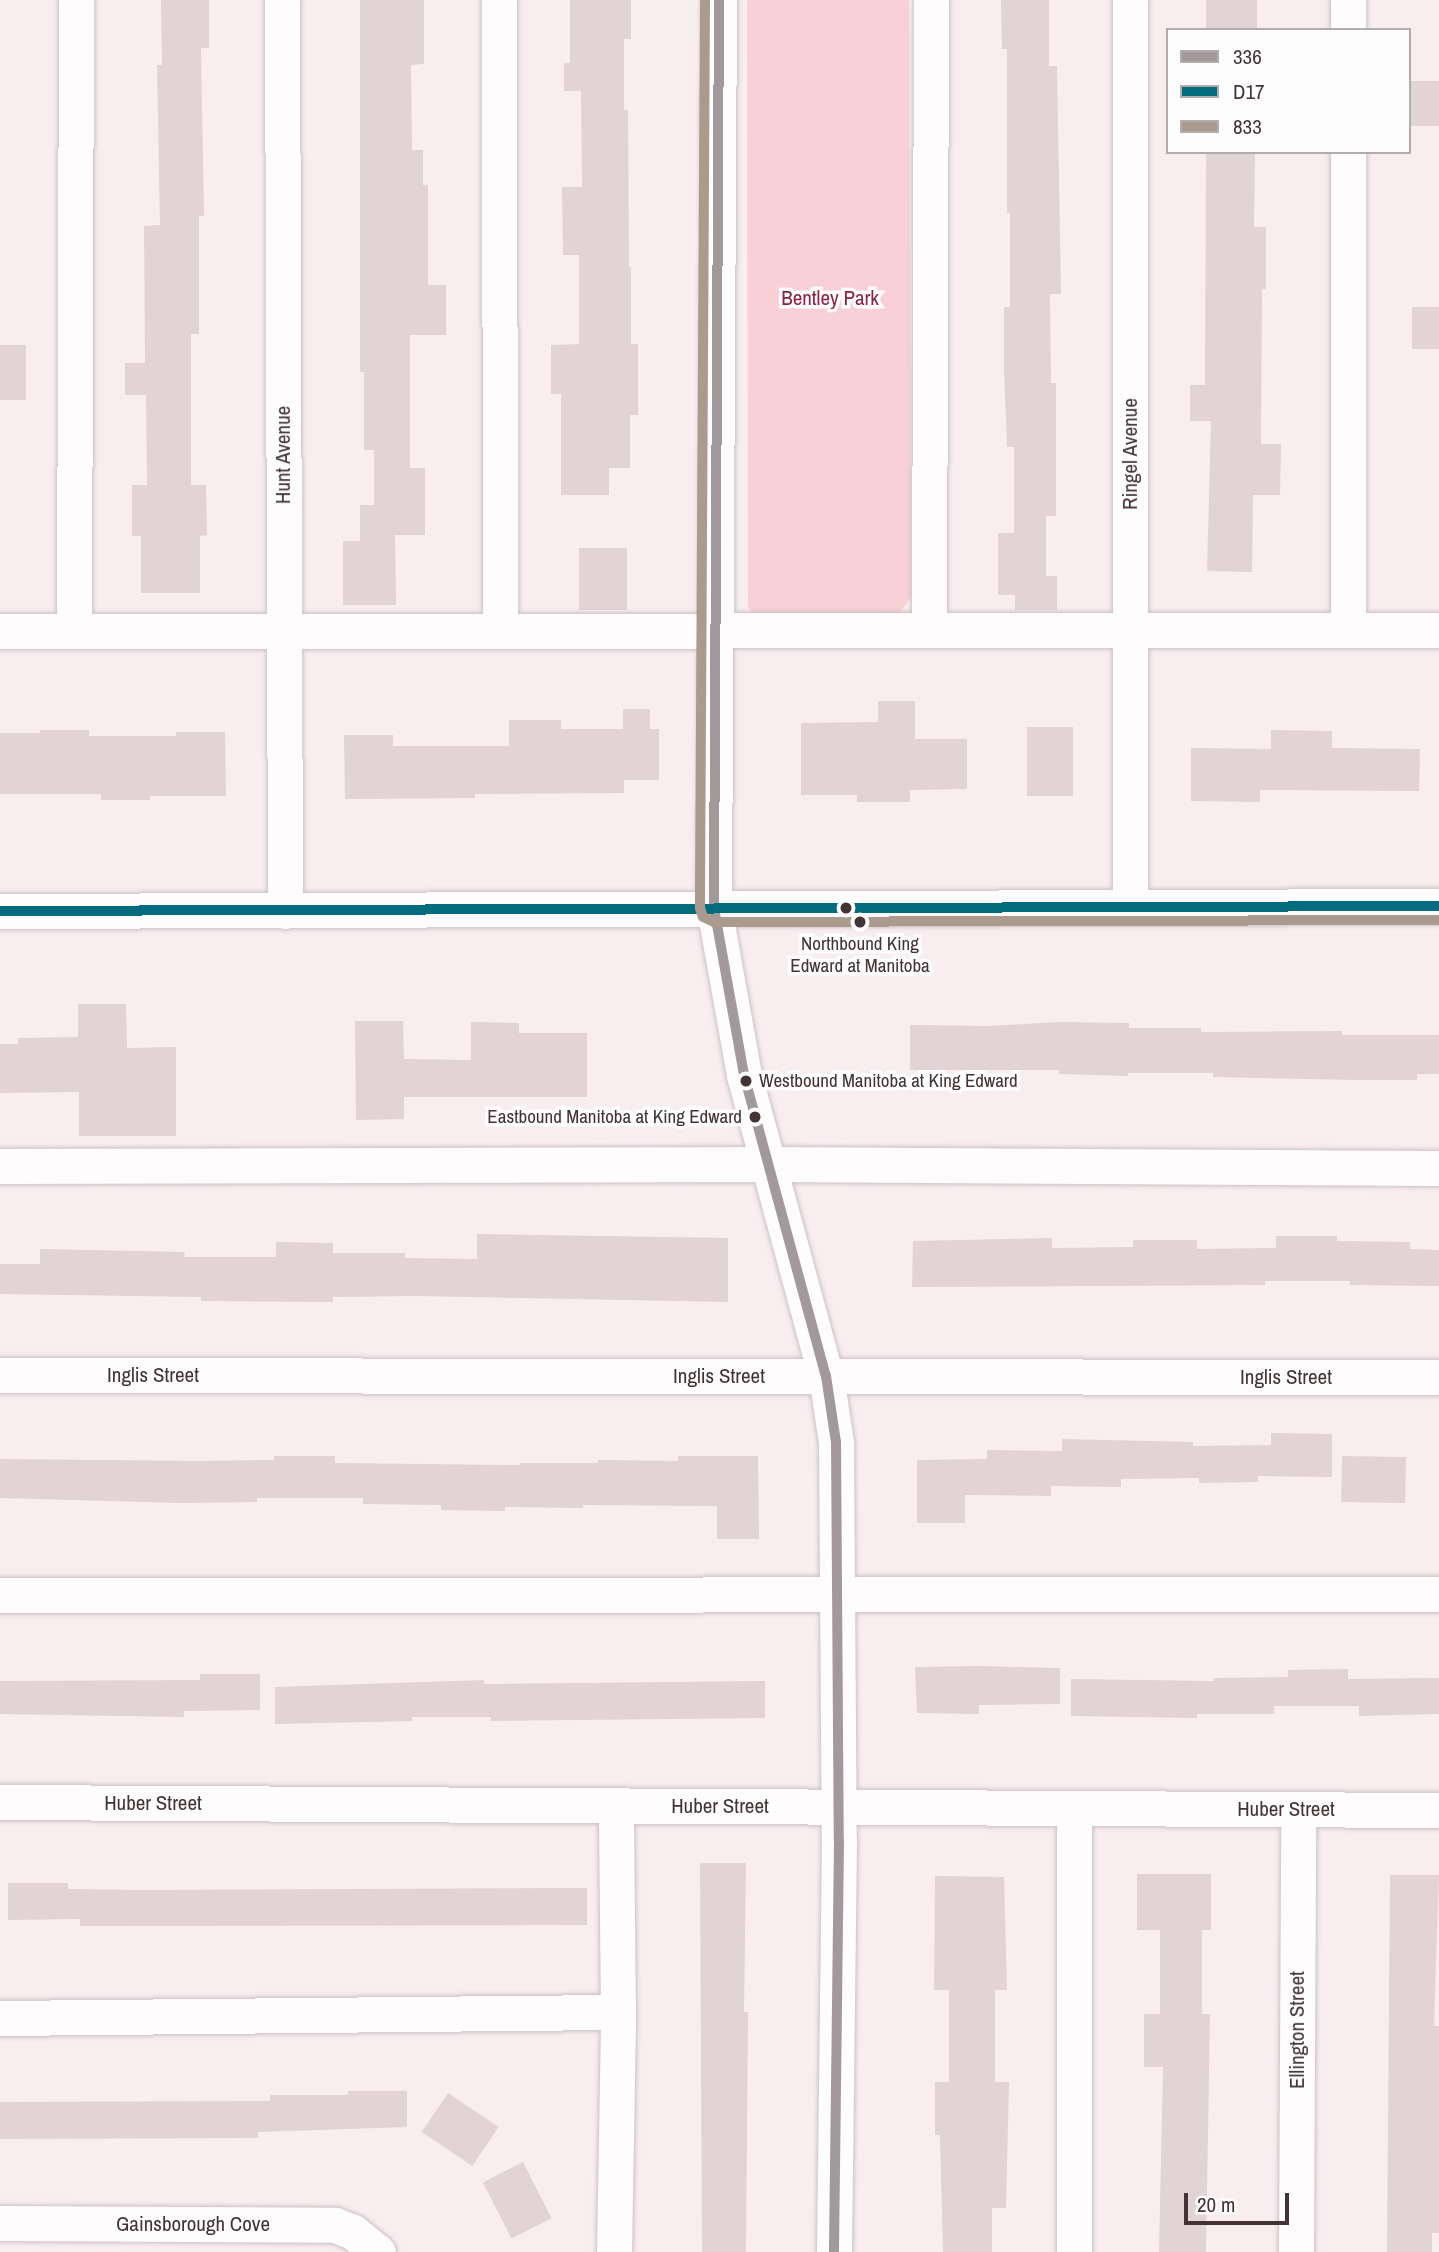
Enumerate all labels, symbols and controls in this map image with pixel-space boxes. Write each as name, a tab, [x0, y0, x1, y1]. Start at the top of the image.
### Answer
legend	[1166, 28, 1411, 154]
text: 336	[1233, 42, 1262, 71]
text: D17	[1233, 77, 1265, 106]
text: 833	[1233, 112, 1262, 141]
park label: Bentley Park	[781, 285, 879, 311]
street label: Ringel Avenue	[1117, 398, 1143, 510]
street label: Hunt Avenue	[270, 405, 296, 505]
unlabelled marker	[839, 901, 853, 915]
marker: Northbound King Edward at Manitoba	[853, 915, 867, 929]
place label: Northbound King Edward at Manitoba	[790, 933, 930, 977]
place label: Westbound Manitoba at King Edward	[759, 1070, 1018, 1092]
marker: Westbound Manitoba at King Edward	[739, 1074, 753, 1088]
place label: Eastbound Manitoba at King Edward	[487, 1106, 742, 1128]
marker: Eastbound Manitoba at King Edward	[748, 1110, 762, 1124]
street label: Inglis Street	[107, 1362, 199, 1388]
street label: Inglis Street	[673, 1363, 765, 1389]
street label: Inglis Street	[1240, 1364, 1332, 1390]
street label: Huber Street	[104, 1790, 202, 1816]
street label: Huber Street	[671, 1793, 769, 1819]
street label: Huber Street	[1237, 1796, 1335, 1822]
street label: Ellington Street	[1284, 1971, 1310, 2089]
scale bar	[1187, 2178, 1292, 2222]
text: 20 m	[1197, 2190, 1235, 2219]
street label: Gainsborough Cove	[116, 2211, 270, 2237]

